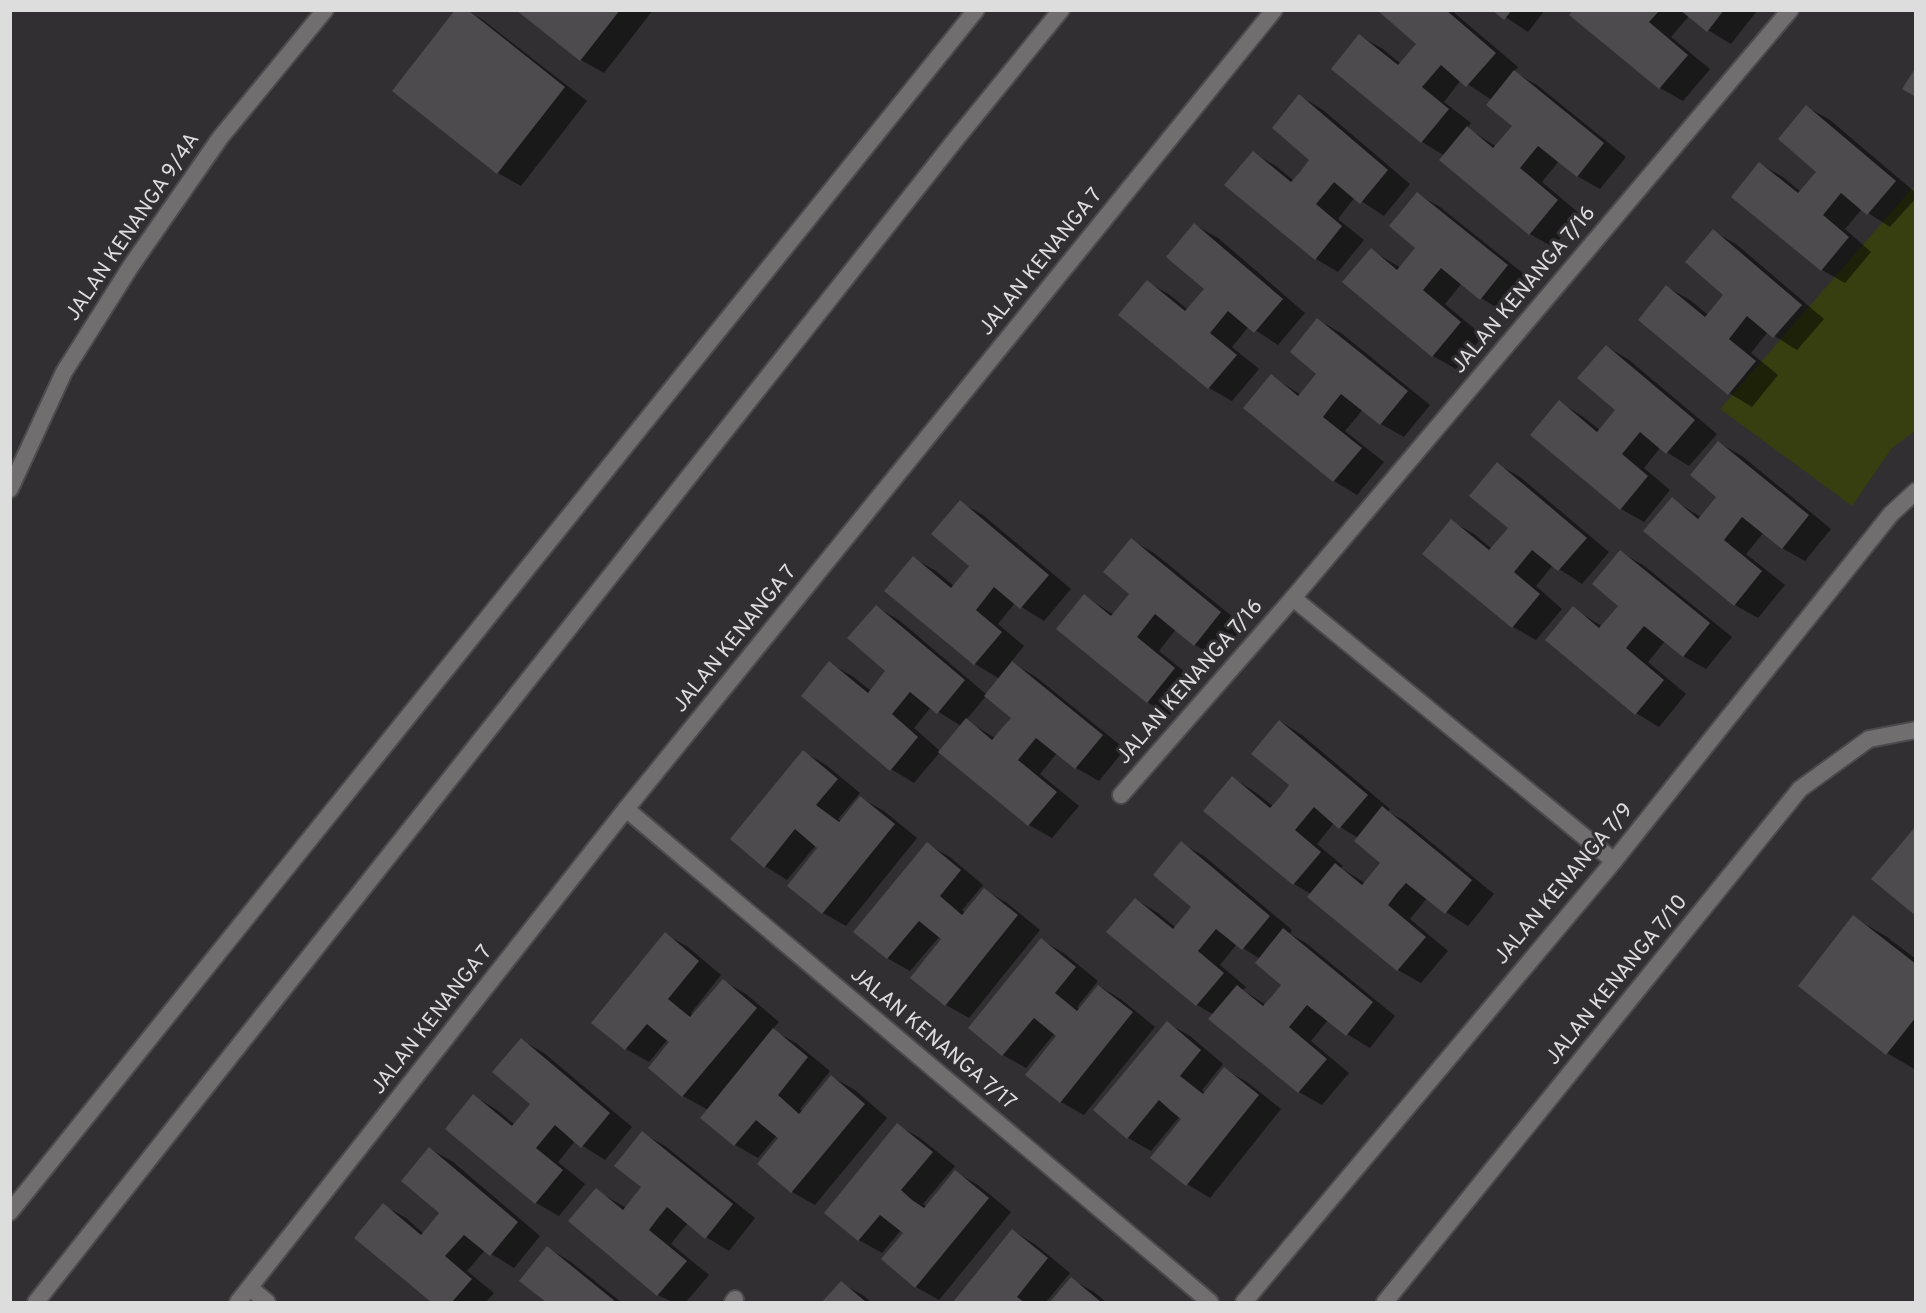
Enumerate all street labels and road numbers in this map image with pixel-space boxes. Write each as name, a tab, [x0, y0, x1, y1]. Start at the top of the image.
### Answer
street label: JALAN KENANGA 9/4A	[60, 127, 206, 327]
street label: JALAN KENANGA 7	[973, 183, 1109, 341]
street label: JALAN KENANGA 7/16	[1446, 201, 1602, 379]
street label: JALAN KENANGA 7	[667, 560, 803, 718]
street label: JALAN KENANGA 7/16	[1111, 594, 1269, 770]
street label: JALAN KENANGA 7/9	[1489, 798, 1639, 970]
street label: JALAN KENANGA 7/10	[1540, 889, 1694, 1071]
street label: JALAN KENANGA 7	[365, 940, 499, 1100]
street label: JALAN KENANGA 7/17	[844, 962, 1022, 1116]

